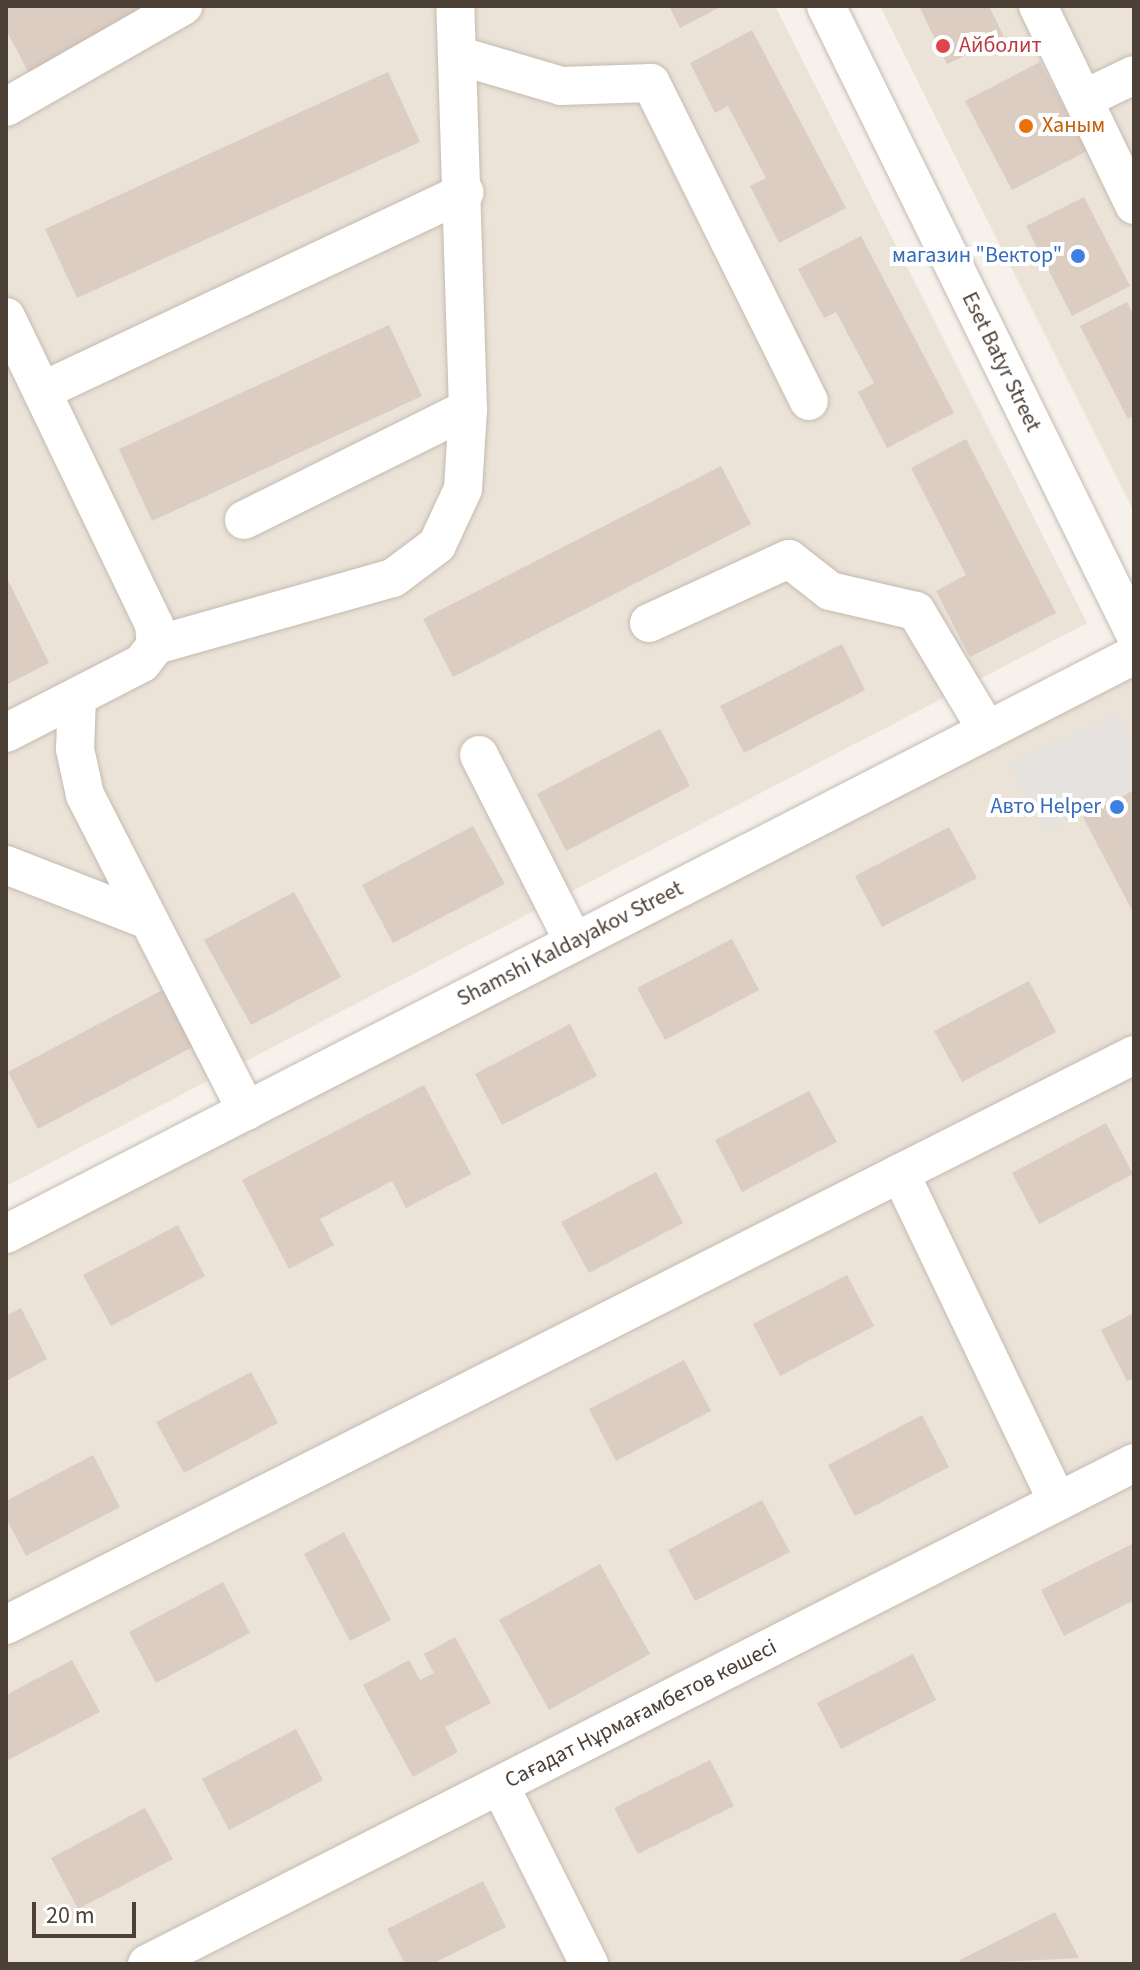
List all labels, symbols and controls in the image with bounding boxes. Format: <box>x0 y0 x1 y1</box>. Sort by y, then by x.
place label: Айболит <box>959 33 1042 59</box>
marker: Айболит <box>934 37 952 55</box>
place label: Ханым <box>1042 113 1105 139</box>
marker: Ханым <box>1017 117 1035 135</box>
place label: магазин "Вектор" <box>892 243 1062 269</box>
marker: магазин "Вектор" <box>1069 247 1087 265</box>
street label: Eset Batyr Street <box>956 288 1046 436</box>
place label: Авто Helper <box>991 794 1101 820</box>
marker: Авто Helper <box>1108 798 1126 816</box>
street label: Shamshi Kaldayakov Street <box>453 876 687 1012</box>
street label: Сағадат Нұрмағамбетов көшесі <box>501 1634 781 1794</box>
scale bar <box>36 1886 140 1936</box>
text: 20 m <box>46 1898 95 1933</box>

